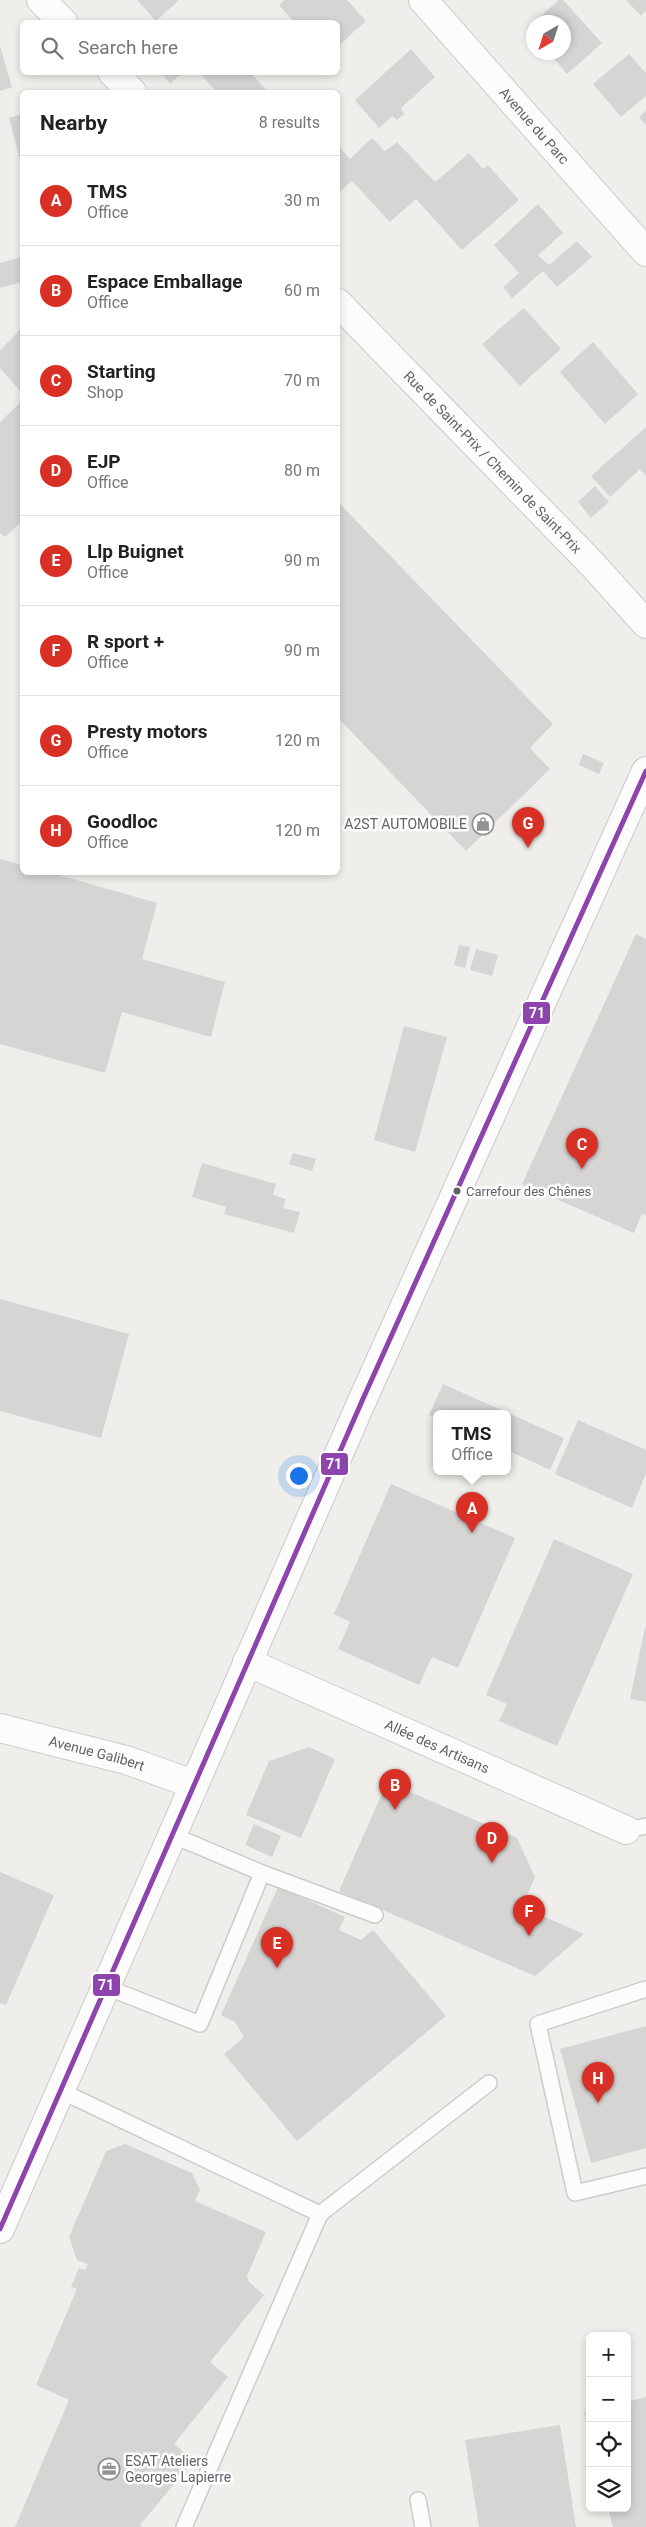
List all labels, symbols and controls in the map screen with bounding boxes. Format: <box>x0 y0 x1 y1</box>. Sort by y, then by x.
north arrow <box>526 15 571 60</box>
search box <box>20 20 340 75</box>
icon: search <box>38 34 66 62</box>
text: Search here <box>78 36 178 59</box>
street label: Avenue du Parc <box>496 84 572 167</box>
text: Nearby <box>40 111 107 135</box>
text: 8 results <box>259 113 320 132</box>
text: TMS <box>87 180 127 203</box>
text: A <box>51 191 61 210</box>
text: 30 m <box>284 191 320 210</box>
text: Office <box>87 203 129 222</box>
text: Espace Emballage <box>87 270 243 293</box>
text: B <box>51 281 61 300</box>
text: 60 m <box>284 281 320 300</box>
text: Office <box>87 293 129 312</box>
text: Starting <box>87 360 156 383</box>
street label: Rue de Saint-Prix / Chemin de Saint-Prix <box>401 368 585 557</box>
text: C <box>51 371 61 390</box>
text: 70 m <box>284 371 320 390</box>
text: Shop <box>87 383 123 402</box>
text: EJP <box>87 450 121 473</box>
text: D <box>51 461 61 480</box>
text: 80 m <box>284 461 320 480</box>
text: Office <box>87 473 129 492</box>
text: Llp Buignet <box>87 540 184 563</box>
text: E <box>52 551 61 570</box>
text: 90 m <box>284 551 320 570</box>
text: Office <box>87 563 129 582</box>
text: R sport + <box>87 630 164 653</box>
text: F <box>52 641 60 660</box>
text: 90 m <box>284 641 320 660</box>
text: Office <box>87 653 129 672</box>
text: Presty motors <box>87 720 208 743</box>
text: G <box>51 731 61 750</box>
text: 120 m <box>275 731 320 750</box>
text: Office <box>87 743 129 762</box>
pin: G <box>512 807 544 848</box>
text: Goodloc <box>87 810 158 833</box>
shop icon: A2ST AUTOMOBILE <box>471 812 495 836</box>
place label: A2ST AUTOMOBILE <box>344 816 467 832</box>
text: H <box>50 821 62 840</box>
text: 120 m <box>275 821 320 840</box>
text: Office <box>87 833 129 852</box>
line badge: 71 <box>522 1001 551 1025</box>
text: 71 <box>529 1005 545 1021</box>
pin: C <box>566 1128 598 1169</box>
place label: Carrefour des Chênes <box>466 1184 592 1199</box>
marker: Carrefour des Chênes <box>452 1186 462 1196</box>
popup <box>433 1410 511 1475</box>
text: TMS <box>451 1422 491 1445</box>
text: Office <box>451 1445 493 1464</box>
line badge: 71 <box>320 1452 349 1476</box>
text: 71 <box>326 1456 342 1472</box>
your location <box>286 1463 312 1489</box>
pin: A <box>456 1492 488 1533</box>
street label: Allée des Artisans <box>383 1716 492 1776</box>
street label: Avenue Galibert <box>47 1733 147 1774</box>
pin: B <box>379 1769 411 1810</box>
pin: D <box>476 1822 508 1863</box>
pin: F <box>513 1895 545 1936</box>
pin: E <box>261 1927 293 1968</box>
line badge: 71 <box>92 1973 121 1997</box>
text: 71 <box>98 1977 114 1993</box>
pin: H <box>582 2062 614 2103</box>
map controls <box>586 2332 631 2512</box>
button: + <box>586 2332 631 2377</box>
button: − <box>586 2377 631 2422</box>
button: locate <box>586 2422 631 2467</box>
place label: ESAT Ateliers Georges Lapierre <box>125 2453 231 2485</box>
office icon: ESAT Ateliers Georges Lapierre <box>97 2457 121 2481</box>
button: layers <box>586 2467 631 2512</box>

